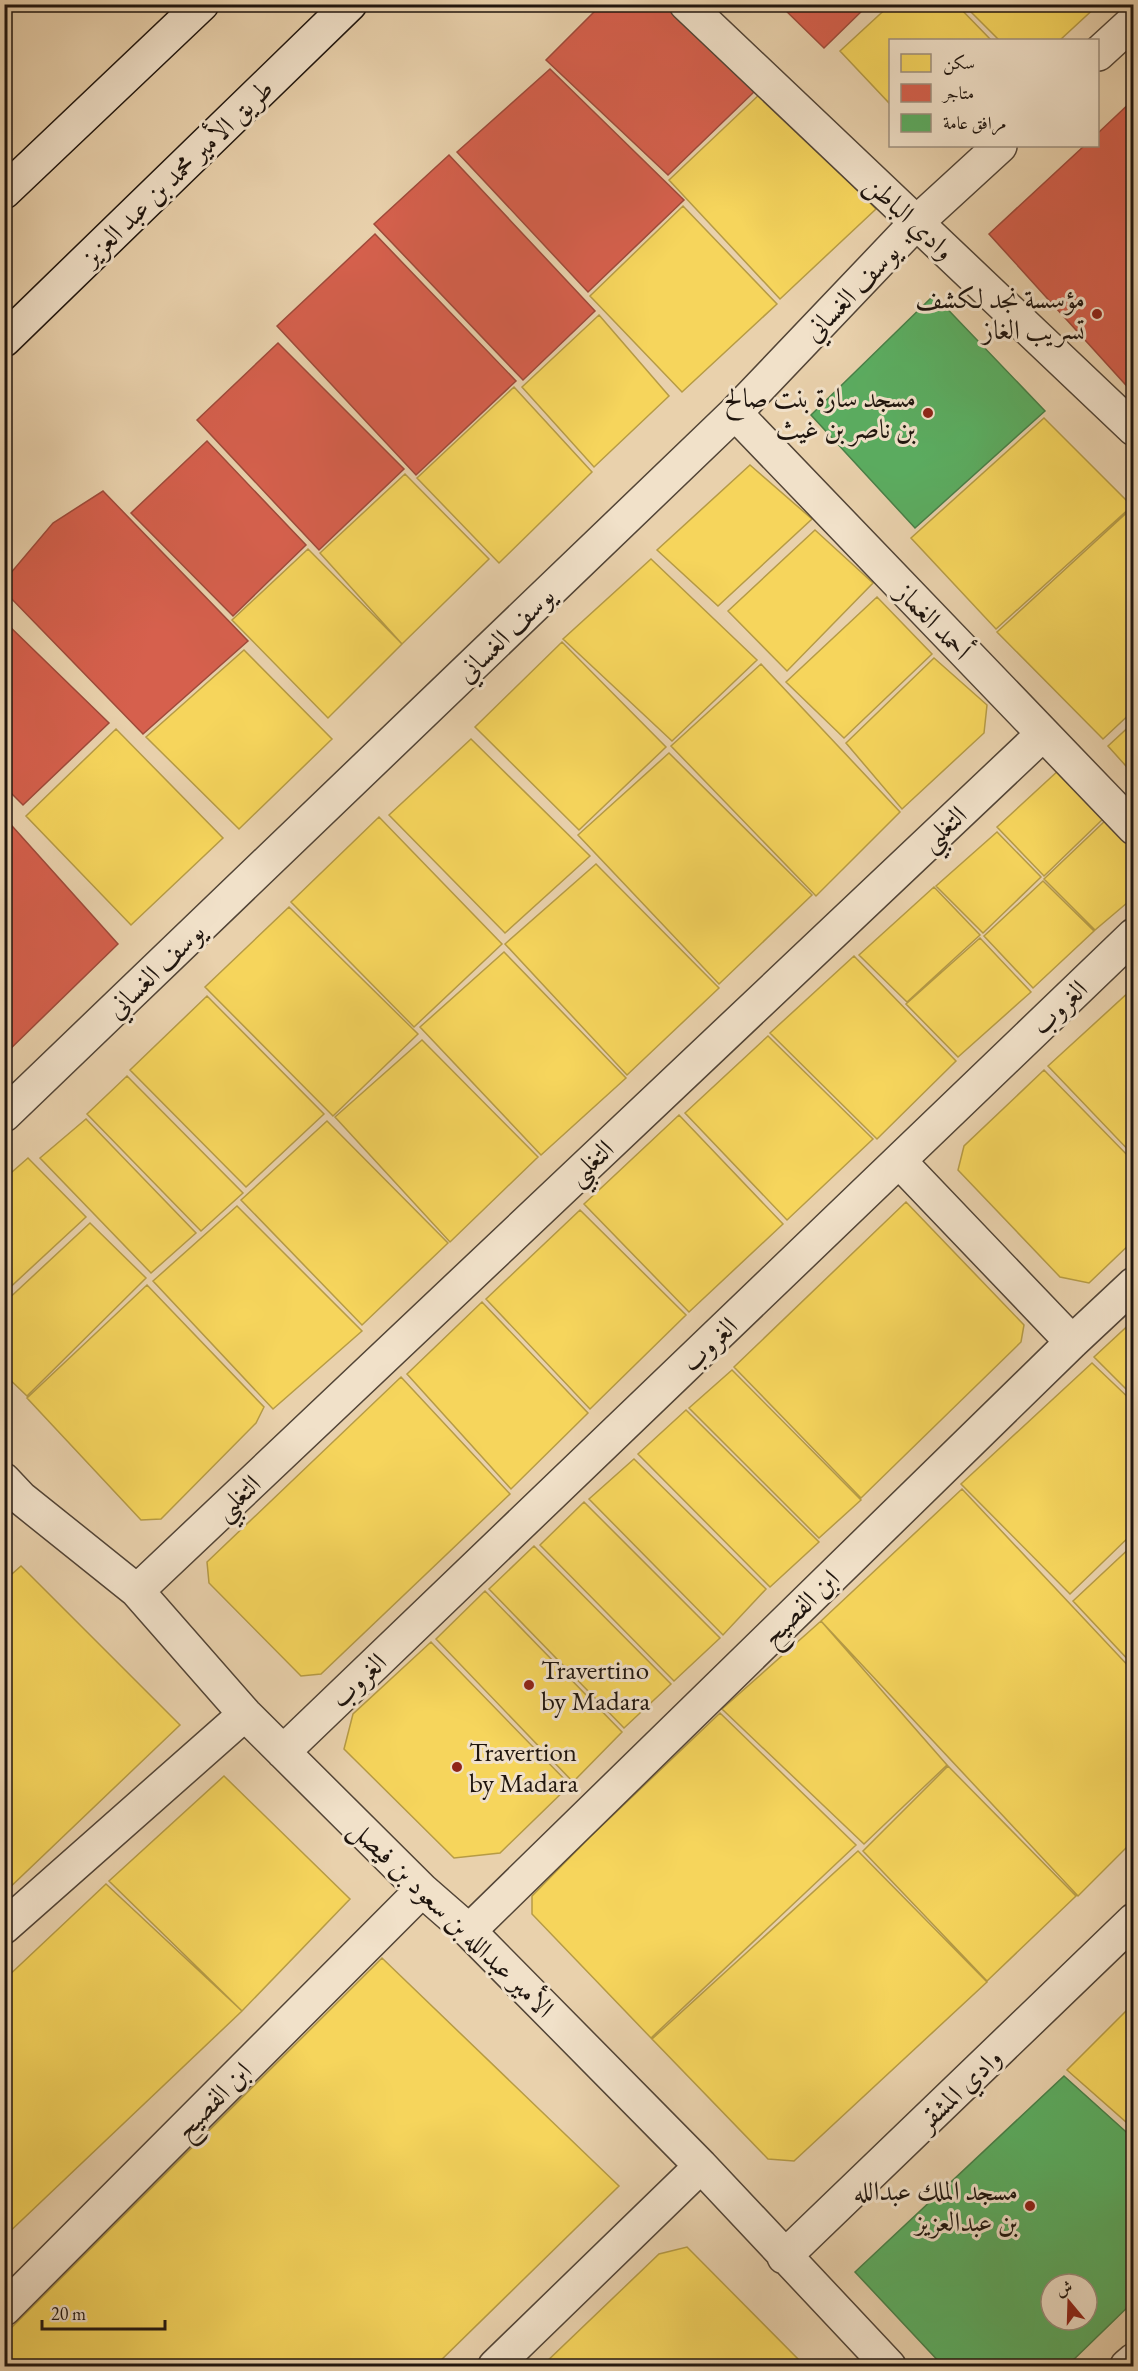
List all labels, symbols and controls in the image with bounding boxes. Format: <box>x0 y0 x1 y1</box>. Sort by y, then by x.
legend <box>889 39 1099 147</box>
text: سكن <box>943 51 975 75</box>
street label: طريق الأمير محمد بن عبد العزيز <box>70 70 281 275</box>
text: متاجر <box>941 81 974 104</box>
text: مرافق عامة <box>943 111 1006 136</box>
street label: وادي الباطن <box>855 167 962 270</box>
street label: يوسف الغساني <box>795 234 912 352</box>
place label: مؤسسة نجد لكشف تسريب الغاز <box>915 281 1085 348</box>
marker: مؤسسة نجد لكشف تسريب الغاز <box>1090 307 1104 321</box>
place label: مسجد سارة بنت صالح بن ناصر بن غيث <box>724 380 916 447</box>
marker: مسجد سارة بنت صالح بن ناصر بن غيث <box>921 406 935 420</box>
street label: أحمد الغماز <box>887 572 980 667</box>
street label: يوسف الغساني <box>448 577 567 693</box>
street label: التغلبي <box>912 797 979 864</box>
street label: يوسف الغساني <box>98 913 217 1029</box>
street label: الغروب <box>1023 972 1095 1042</box>
street label: التغلبي <box>559 1131 626 1198</box>
street label: الغروب <box>673 1309 745 1379</box>
street label: التغلبي <box>206 1466 273 1533</box>
street label: ابن الفصيح <box>753 1561 851 1658</box>
street label: الغروب <box>322 1645 394 1715</box>
place label: Travertino by Madara <box>541 1652 650 1718</box>
marker: Travertino by Madara <box>522 1678 536 1692</box>
place label: Travertion by Madara <box>469 1734 578 1800</box>
marker: Travertion by Madara <box>450 1760 464 1774</box>
street label: الأمير عبدالله بن سعود بن فيصل <box>341 1810 563 2026</box>
street label: وادي المشقر <box>907 2040 1012 2143</box>
street label: ابن الفصيح <box>167 2054 264 2151</box>
place label: مسجد الملك عبدالله بن عبدالعزيز <box>854 2173 1018 2239</box>
marker: مسجد الملك عبدالله بن عبدالعزيز <box>1023 2199 1037 2213</box>
north arrow <box>1039 2272 1099 2332</box>
text: ش <box>1053 2276 1075 2301</box>
scale bar <box>42 2293 165 2331</box>
text: 20 m <box>51 2302 86 2325</box>

